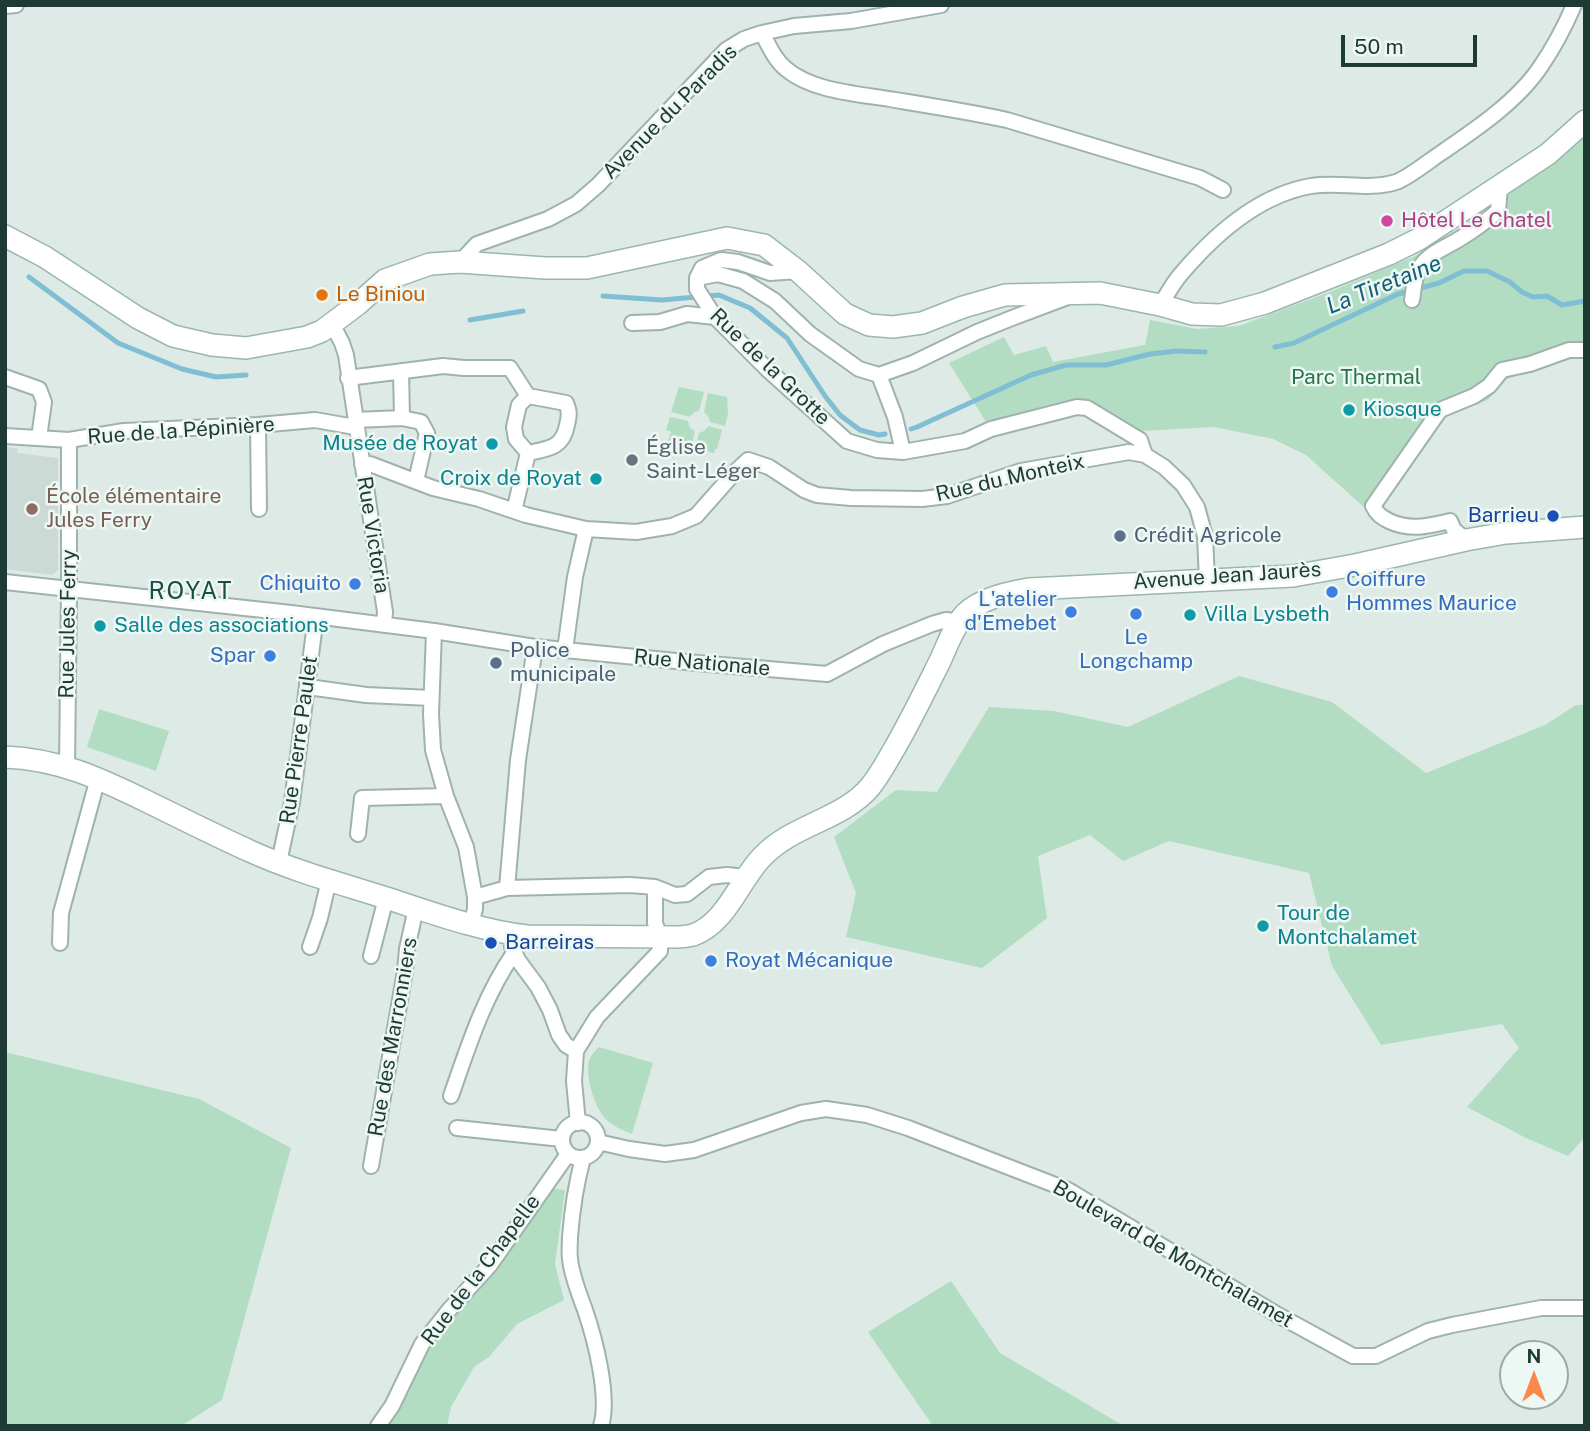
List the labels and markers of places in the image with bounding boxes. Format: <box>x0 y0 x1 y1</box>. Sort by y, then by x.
place label: Hôtel Le Chatel <box>1401 208 1552 234</box>
marker: Hôtel Le Chatel <box>1379 213 1395 229</box>
place label: Le Biniou <box>336 282 425 308</box>
marker: Le Biniou <box>314 287 330 303</box>
place label: Kiosque <box>1363 397 1442 423</box>
marker: Kiosque <box>1341 402 1357 418</box>
place label: Musée de Royat <box>322 431 478 457</box>
place label: Église Saint-Léger <box>646 435 761 485</box>
marker: Musée de Royat <box>484 436 500 452</box>
marker: Église Saint-Léger <box>624 452 640 468</box>
place label: Croix de Royat <box>440 466 582 492</box>
marker: Croix de Royat <box>588 471 604 487</box>
place label: École élémentaire Jules Ferry <box>46 484 221 534</box>
marker: École élémentaire Jules Ferry <box>24 501 40 517</box>
place label: Barrieu <box>1468 503 1539 529</box>
marker: Barrieu <box>1545 508 1561 524</box>
place label: Crédit Agricole <box>1134 523 1282 549</box>
marker: Crédit Agricole <box>1112 528 1128 544</box>
place label: Coiffure Hommes Maurice <box>1346 567 1517 617</box>
place label: Chiquito <box>259 571 341 597</box>
marker: Chiquito <box>347 576 363 592</box>
marker: Coiffure Hommes Maurice <box>1324 584 1340 600</box>
place label: L'atelier d'Emebet <box>965 587 1057 637</box>
place label: Villa Lysbeth <box>1204 602 1330 628</box>
marker: L'atelier d'Emebet <box>1063 604 1079 620</box>
marker: Le Longchamp <box>1128 606 1144 622</box>
marker: Villa Lysbeth <box>1182 607 1198 623</box>
place label: Salle des associations <box>114 613 329 639</box>
marker: Salle des associations <box>92 618 108 634</box>
place label: Le Longchamp <box>1079 625 1193 675</box>
place label: Police municipale <box>510 638 616 688</box>
place label: Spar <box>210 643 256 669</box>
marker: Spar <box>262 648 278 664</box>
marker: Police municipale <box>488 655 504 671</box>
place label: Tour de Montchalamet <box>1277 901 1417 951</box>
marker: Tour de Montchalamet <box>1255 918 1271 934</box>
place label: Barreiras <box>505 930 594 956</box>
marker: Barreiras <box>483 935 499 951</box>
place label: Royat Mécanique <box>725 948 893 974</box>
marker: Royat Mécanique <box>703 953 719 969</box>

